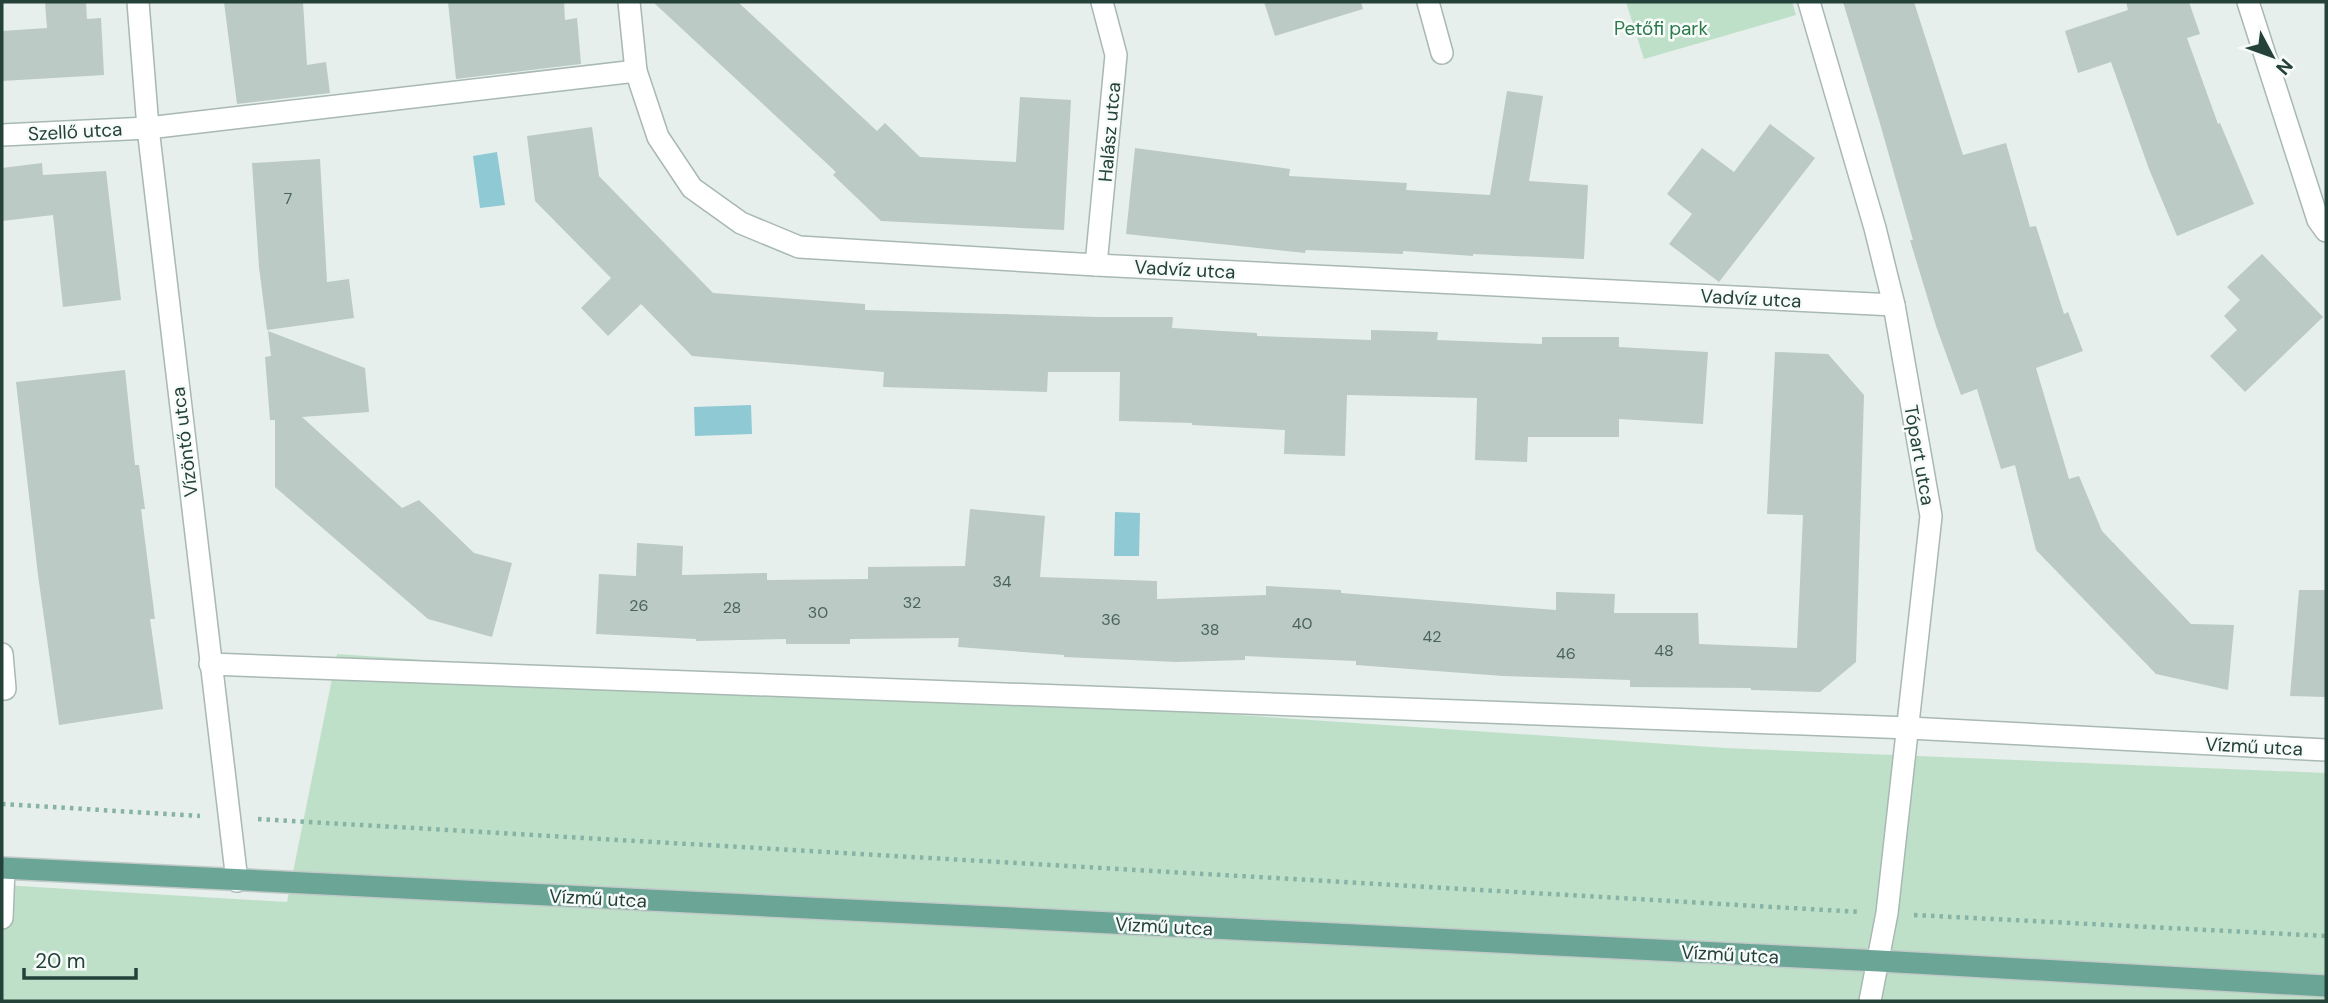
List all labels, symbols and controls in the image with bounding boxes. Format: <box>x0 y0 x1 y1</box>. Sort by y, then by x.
park label: Petőfi park <box>1614 16 1708 41</box>
north arrow <box>2237 21 2307 91</box>
text: N <box>2270 53 2298 80</box>
street label: Halász utca <box>1093 81 1126 183</box>
street label: Szellő utca <box>27 117 123 146</box>
house number: 7 <box>284 188 292 209</box>
street label: Vadvíz utca <box>1134 254 1236 285</box>
street label: Vadvíz utca <box>1700 283 1802 314</box>
street label: Vízöntő utca <box>165 386 204 498</box>
street label: Tópart utca <box>1898 403 1941 507</box>
house number: 34 <box>992 571 1012 592</box>
house number: 32 <box>903 592 921 613</box>
house number: 26 <box>629 595 649 616</box>
house number: 28 <box>723 597 741 618</box>
house number: 30 <box>808 602 828 623</box>
house number: 36 <box>1101 609 1121 630</box>
house number: 40 <box>1292 613 1312 634</box>
house number: 38 <box>1200 619 1220 640</box>
house number: 42 <box>1423 626 1441 647</box>
house number: 48 <box>1654 640 1674 661</box>
house number: 46 <box>1556 643 1576 664</box>
street label: Vízmű utca <box>2204 731 2303 762</box>
street label: Vízmű utca <box>548 883 647 914</box>
street label: Vízmű utca <box>1114 911 1213 942</box>
scale bar <box>24 936 136 980</box>
street label: Vízmű utca <box>1680 939 1779 970</box>
text: 20 m <box>35 947 86 975</box>

